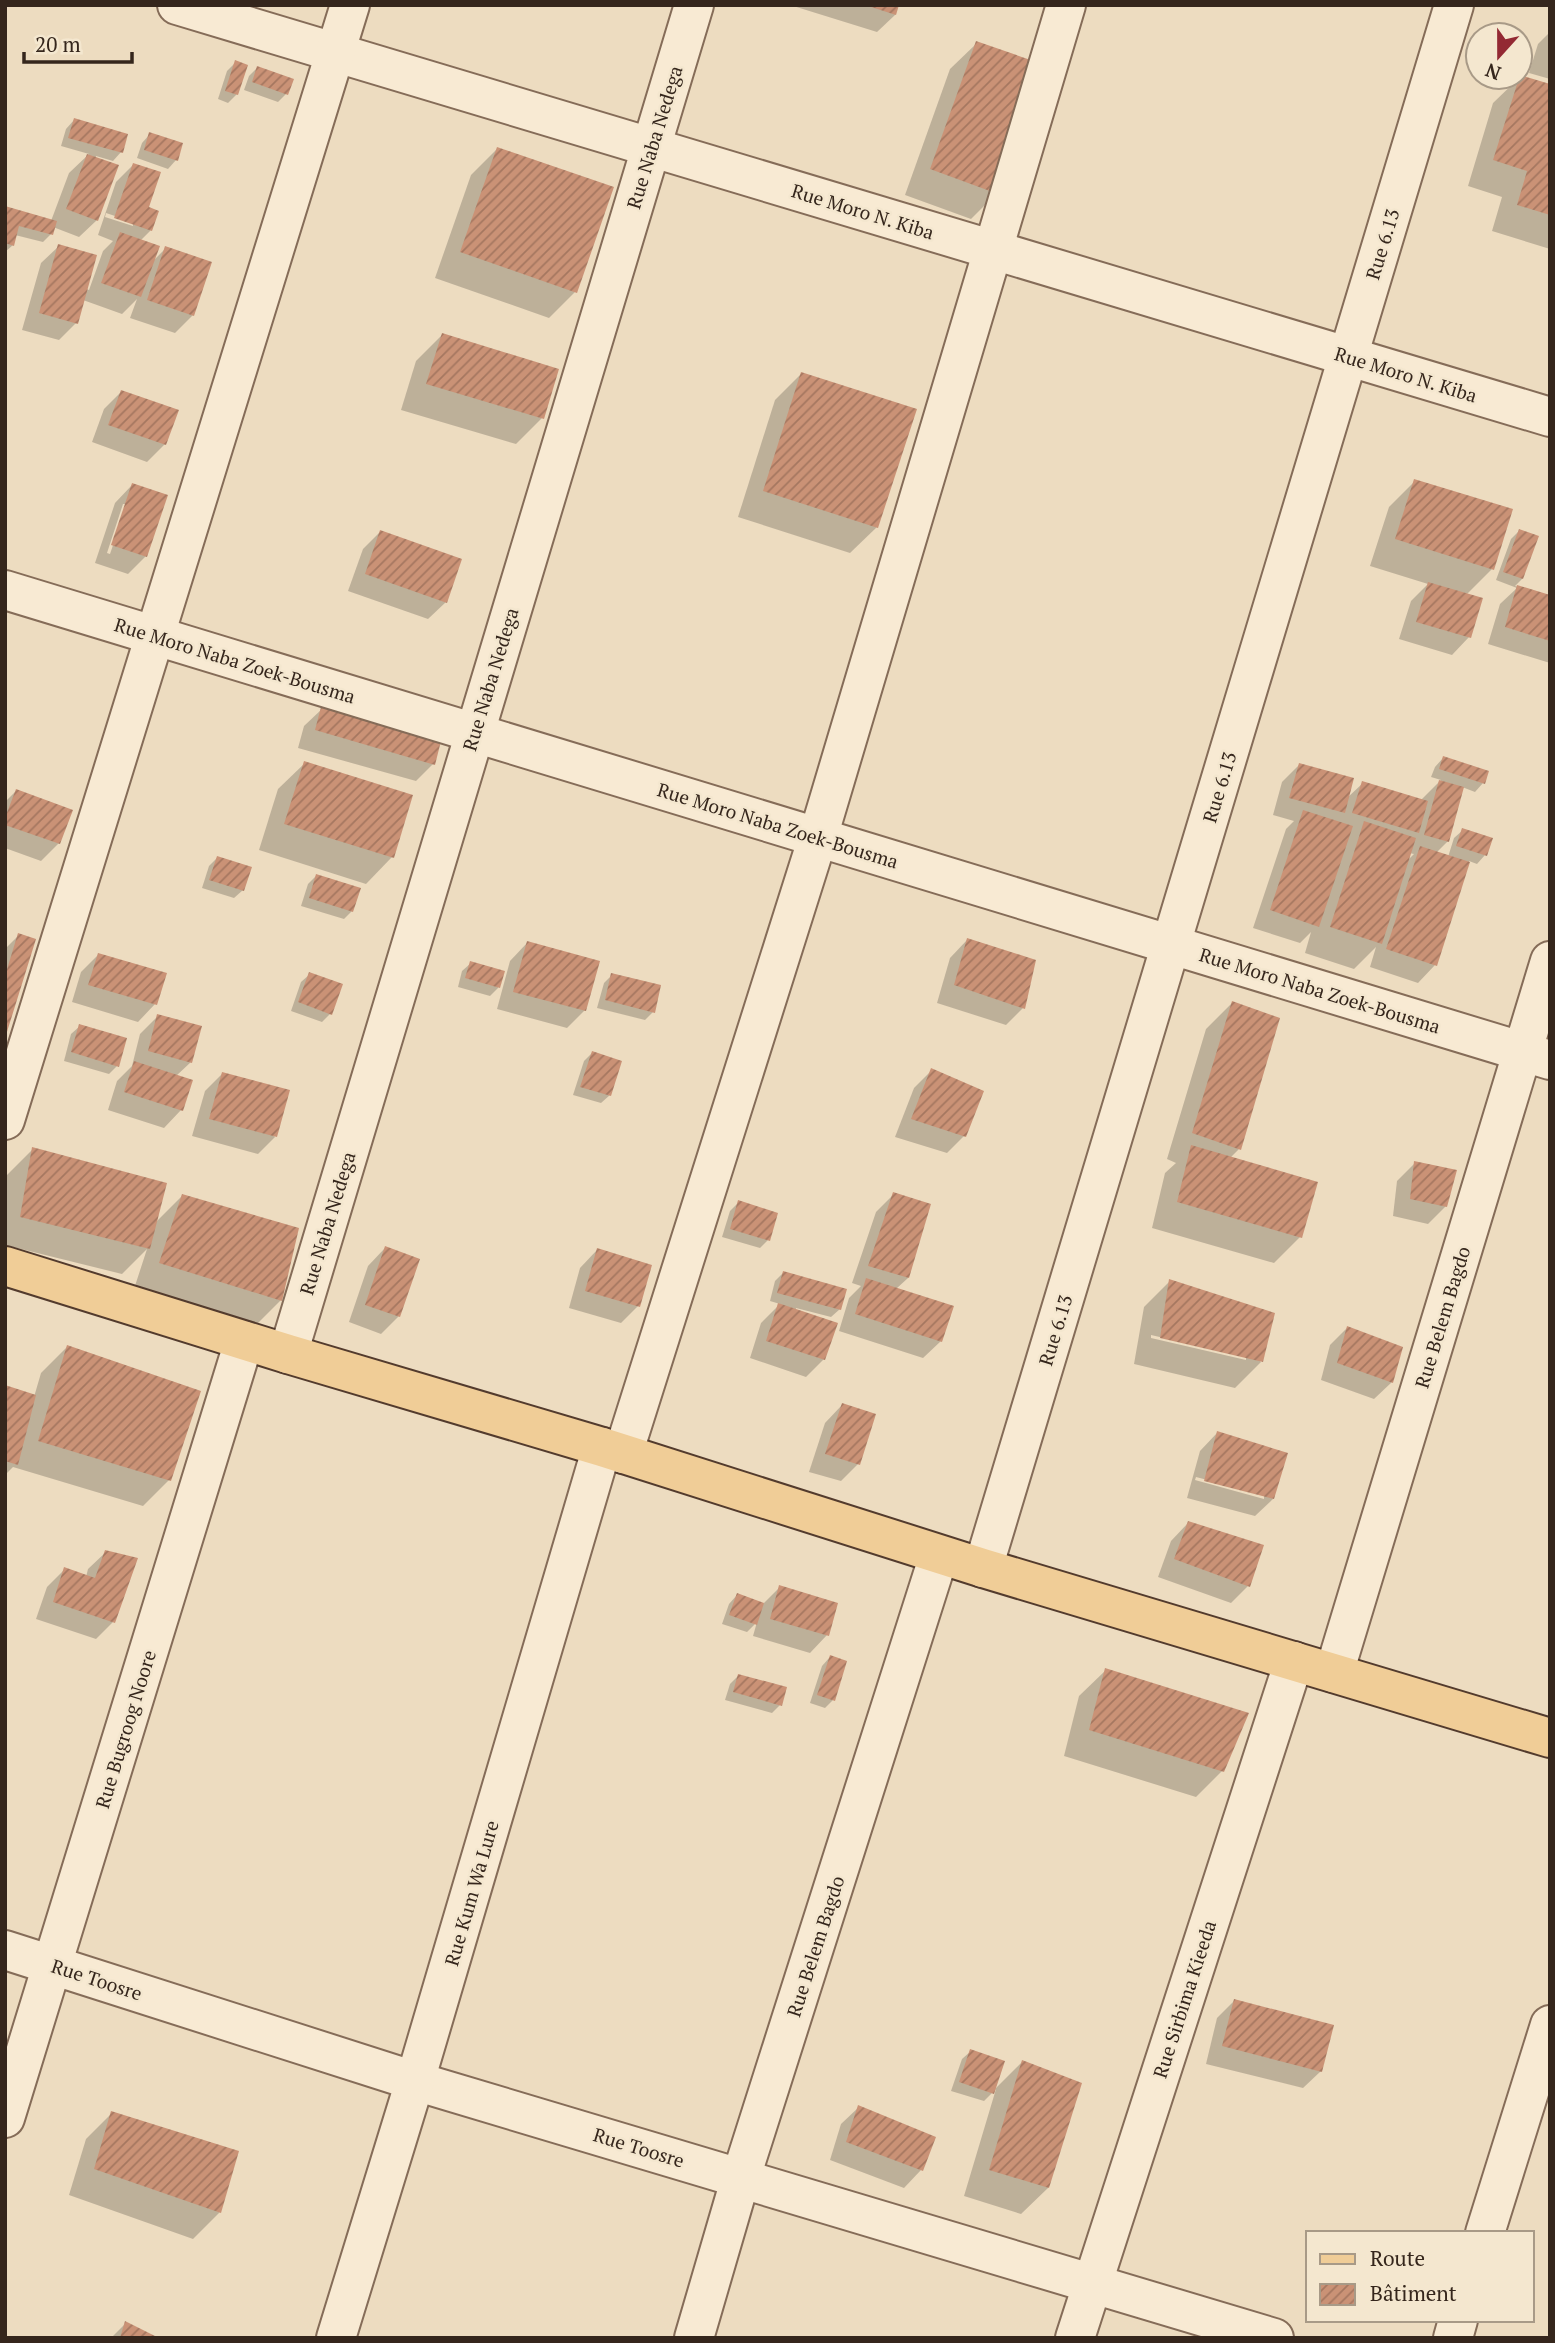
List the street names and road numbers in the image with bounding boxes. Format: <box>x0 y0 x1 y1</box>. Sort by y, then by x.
street label: Rue Naba Nedega <box>620 62 688 212</box>
street label: Rue Moro N. Kiba <box>789 177 938 245</box>
street label: Rue 6.13 <box>1359 205 1405 283</box>
street label: Rue Moro N. Kiba <box>1332 340 1481 408</box>
street label: Rue Naba Nedega <box>456 604 524 754</box>
street label: Rue Moro Naba Zoek-Bousma <box>112 611 359 709</box>
street label: Rue 6.13 <box>1196 748 1242 826</box>
street label: Rue Moro Naba Zoek-Bousma <box>655 776 902 874</box>
street label: Rue Moro Naba Zoek-Bousma <box>1197 941 1444 1039</box>
street label: Rue Naba Nedega <box>293 1148 361 1298</box>
street label: Rue Belem Bagdo <box>1409 1243 1475 1391</box>
street label: Rue 6.13 <box>1032 1291 1078 1369</box>
street label: Rue Bugroog Noore <box>89 1647 161 1811</box>
street label: Rue Kum Wa Lure <box>438 1817 504 1969</box>
street label: Rue Belem Bagdo <box>780 1872 850 2020</box>
street label: Rue Sirbima Kieeda <box>1147 1917 1221 2081</box>
street label: Rue Toosre <box>49 1953 145 2005</box>
street label: Rue Toosre <box>590 2121 688 2173</box>

